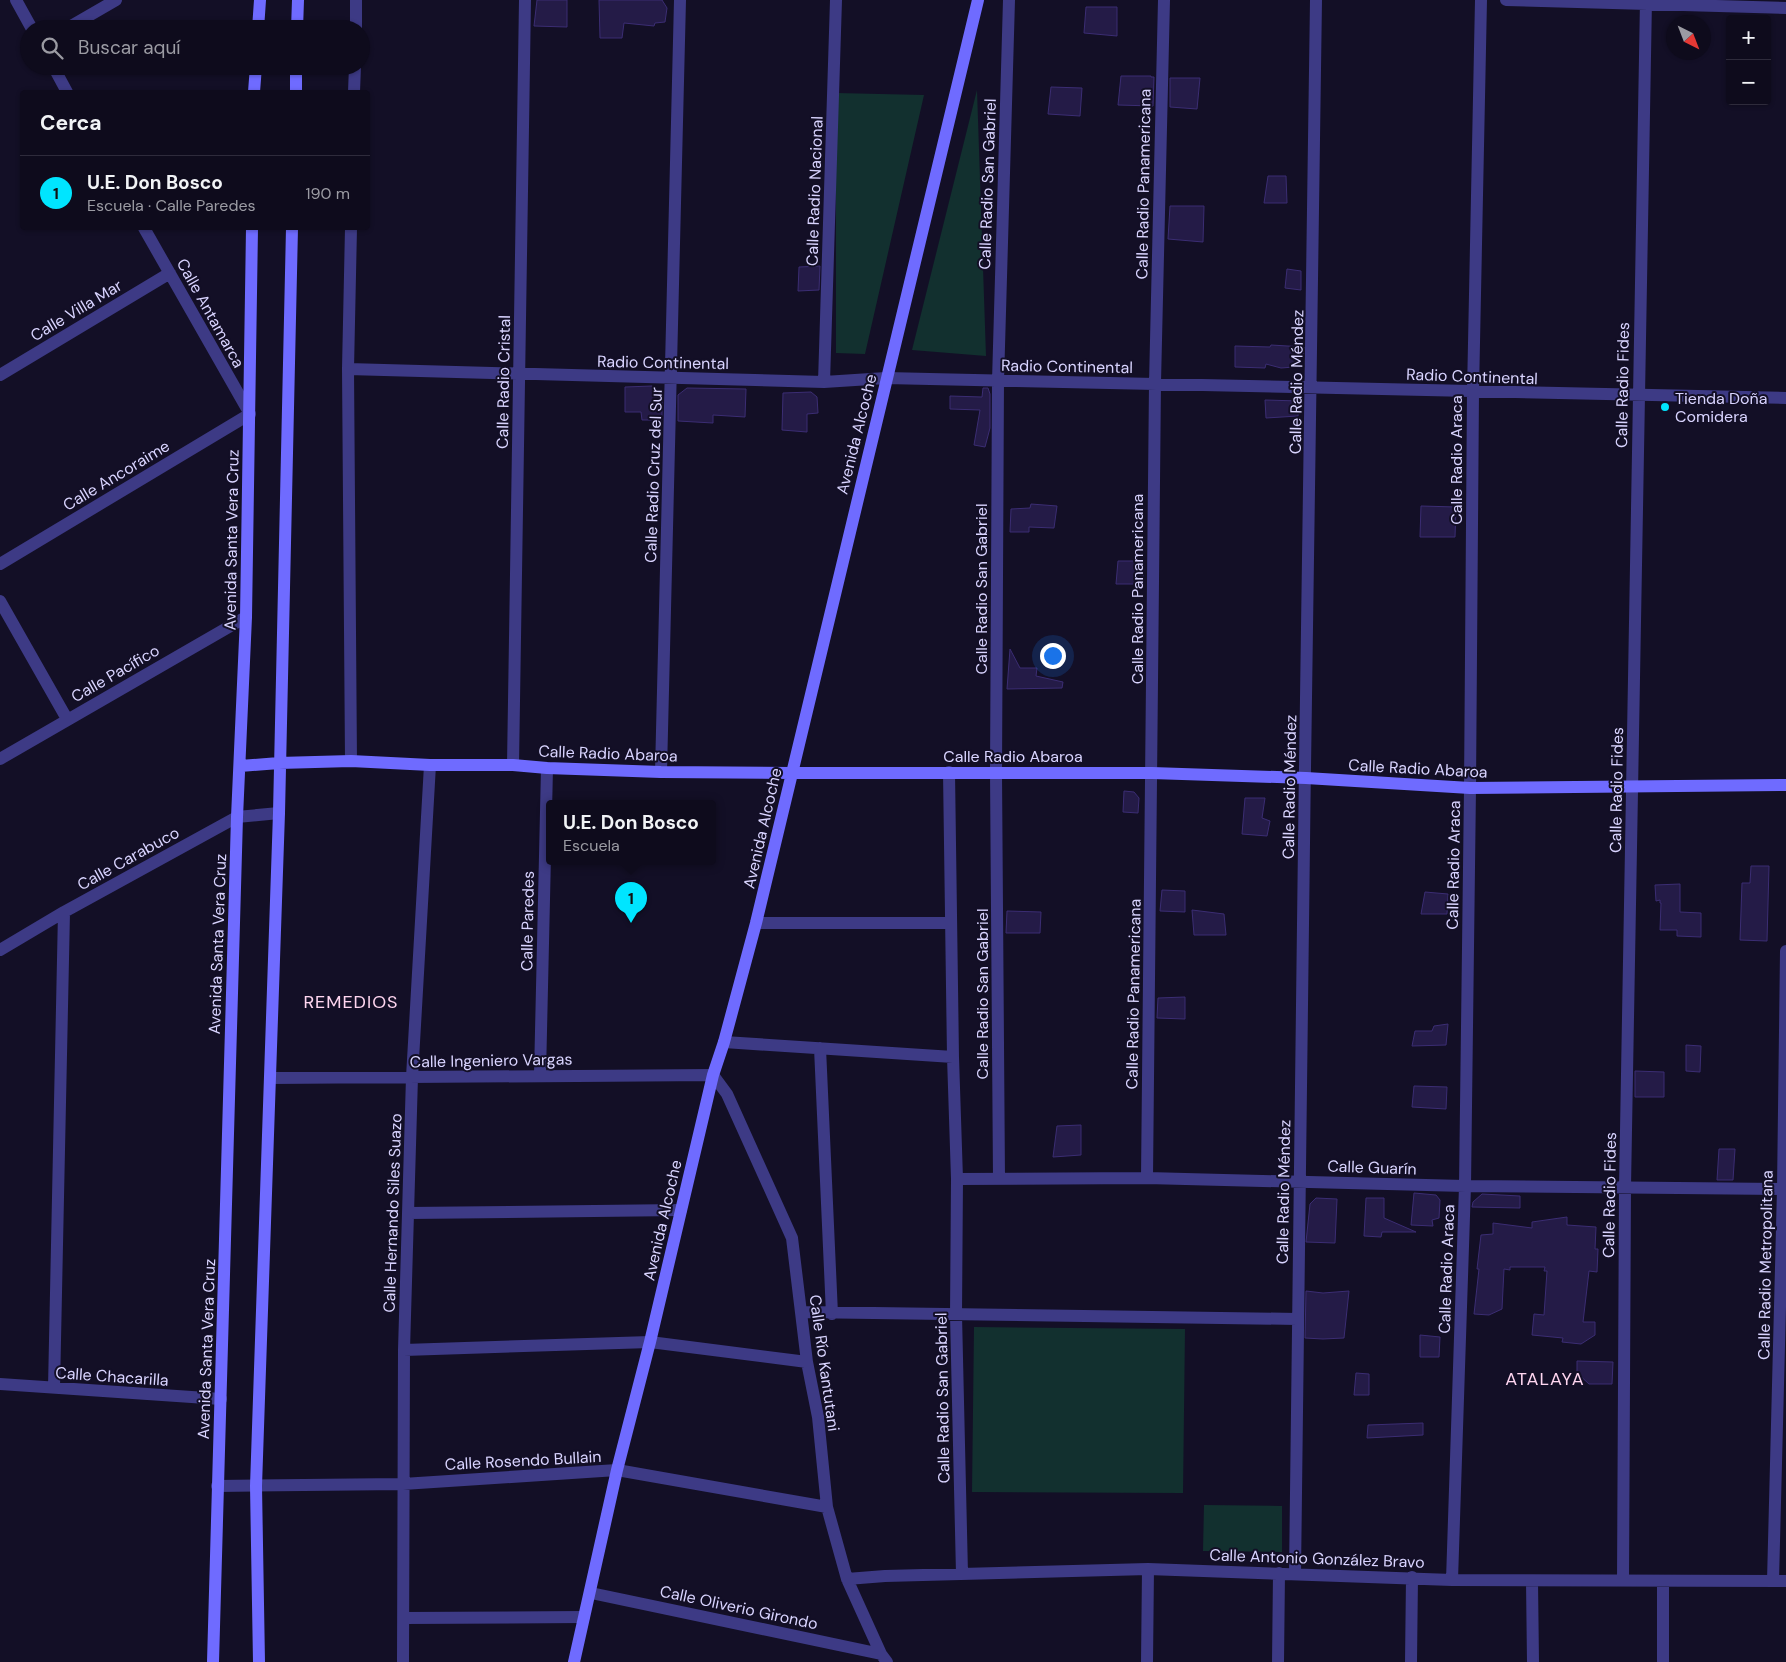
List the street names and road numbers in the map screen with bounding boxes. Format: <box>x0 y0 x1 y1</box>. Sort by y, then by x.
street label: Calle Radio Panamericana <box>1131 89 1156 279</box>
street label: Calle Radio San Gabriel <box>974 98 1001 270</box>
street label: Calle Radio Nacional <box>801 116 828 266</box>
street label: Calle Antamarca <box>172 255 249 372</box>
street label: Calle Villa Mar <box>27 275 126 346</box>
street label: Calle Radio Méndez <box>1285 310 1308 454</box>
street label: Calle Radio Cristal <box>492 315 515 449</box>
street label: Calle Radio Fides <box>1611 322 1634 448</box>
street label: Radio Continental <box>597 351 729 374</box>
street label: Radio Continental <box>1001 355 1133 378</box>
street label: Radio Continental <box>1406 364 1538 389</box>
street label: Avenida Alcoche <box>831 372 882 496</box>
street label: Calle Radio Cruz del Sur <box>640 387 667 563</box>
street label: Calle Radio Araca <box>1446 395 1467 525</box>
street label: Calle Ancoraime <box>59 435 173 516</box>
street label: Avenida Santa Vera Cruz <box>219 449 244 631</box>
street label: Calle Radio Panamericana <box>1127 494 1148 684</box>
street label: Calle Radio San Gabriel <box>971 504 992 674</box>
street label: Calle Pacífico <box>67 640 163 707</box>
street label: Calle Radio Méndez <box>1278 715 1301 859</box>
street label: Calle Radio Fides <box>1605 727 1628 853</box>
street label: Calle Radio Abaroa <box>538 741 678 766</box>
street label: Calle Radio Abaroa <box>943 746 1083 767</box>
street label: Calle Radio Abaroa <box>1348 754 1488 783</box>
street label: Avenida Alcoche <box>738 766 787 891</box>
street label: Calle Radio Araca <box>1442 800 1465 930</box>
street label: Calle Carabuco <box>74 822 183 895</box>
street label: Avenida Santa Vera Cruz <box>204 853 231 1035</box>
street label: Calle Paredes <box>516 871 539 971</box>
street label: Calle Radio Panamericana <box>1121 899 1146 1089</box>
street label: Calle Radio San Gabriel <box>972 909 993 1079</box>
street label: Calle Ingeniero Vargas <box>410 1049 573 1072</box>
street label: Calle Hernando Siles Suazo <box>379 1113 406 1313</box>
street label: Calle Radio Méndez <box>1272 1120 1295 1264</box>
street label: Calle Radio Fides <box>1598 1132 1621 1258</box>
street label: Calle Guarín <box>1327 1155 1417 1180</box>
street label: Avenida Alcoche <box>638 1158 687 1283</box>
street label: Calle Radio Metropolitana <box>1753 1170 1778 1360</box>
street label: Calle Radio Araca <box>1434 1204 1459 1334</box>
street label: Avenida Santa Vera Cruz <box>193 1258 220 1440</box>
street label: Calle Río Kantutani <box>805 1293 844 1433</box>
street label: Calle Radio San Gabriel <box>931 1312 954 1484</box>
street label: Calle Chacarilla <box>55 1362 169 1391</box>
street label: Calle Rosendo Bullain <box>444 1446 602 1475</box>
street label: Calle Antonio González Bravo <box>1209 1544 1425 1573</box>
street label: Calle Oliverio Girondo <box>658 1580 820 1634</box>

